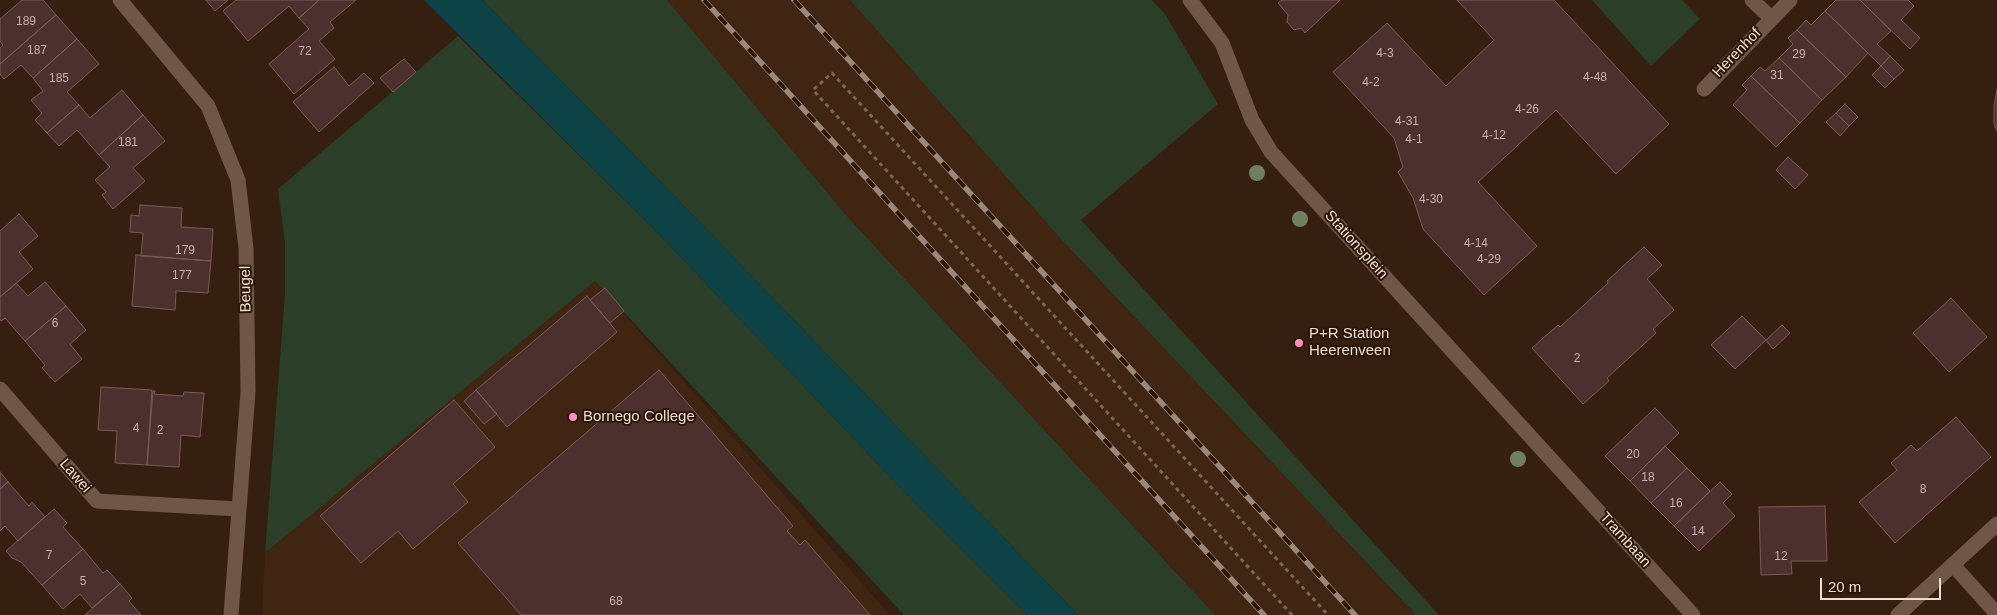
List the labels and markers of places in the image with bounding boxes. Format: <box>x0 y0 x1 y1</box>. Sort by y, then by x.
place label: P+R Station Heerenveen <box>1309 325 1391 360</box>
marker: P+R Station Heerenveen <box>1293 337 1305 349</box>
place label: Bornego College <box>583 408 695 426</box>
marker: Bornego College <box>567 411 579 423</box>

